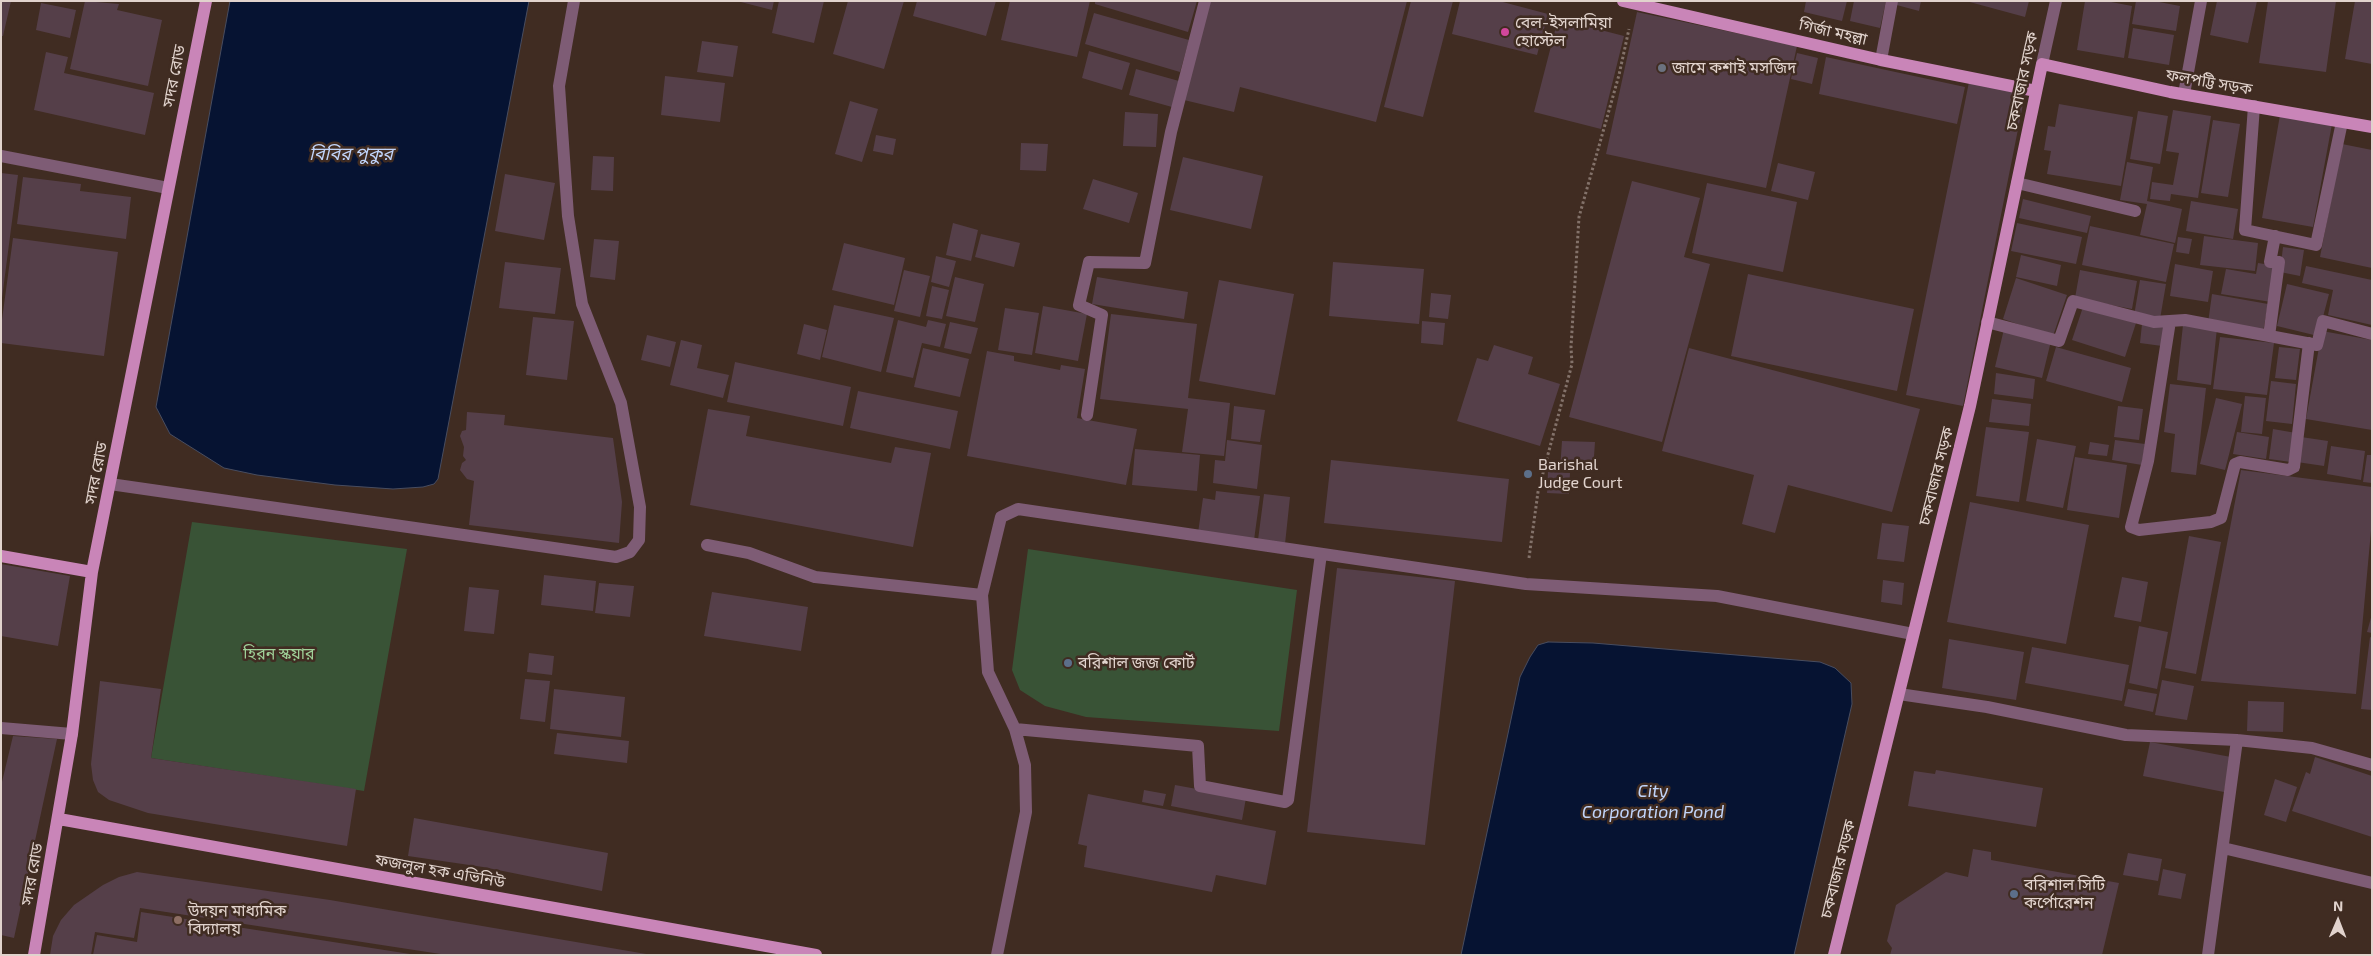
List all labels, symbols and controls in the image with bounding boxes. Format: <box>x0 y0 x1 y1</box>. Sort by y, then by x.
place label: বেল-ইসলামিয়া হোস্টেল <box>1515 13 1612 51</box>
street label: গির্জা মহল্লা <box>1797 15 1869 49</box>
marker: বেল-ইসলামিয়া হোস্টেল <box>1499 26 1511 38</box>
street label: চকবাজার সড়ক <box>2002 30 2042 132</box>
street label: সদর রোড <box>159 43 189 109</box>
place label: জামে কশাই মসজিদ <box>1672 58 1796 78</box>
marker: জামে কশাই মসজিদ <box>1656 62 1668 74</box>
street label: ফলপট্টি সড়ক <box>2164 65 2254 99</box>
water label: বিবির পুকুর <box>309 143 393 165</box>
street label: চকবাজার সড়ক <box>1915 425 1957 527</box>
street label: সদর রোড <box>81 440 111 506</box>
place label: Barishal Judge Court <box>1538 455 1623 493</box>
marker: Barishal Judge Court <box>1522 468 1534 480</box>
park label: হিরন স্কয়ার <box>243 644 315 664</box>
place label: বরিশাল জজ কোর্ট <box>1078 653 1195 673</box>
marker: বরিশাল জজ কোর্ট <box>1062 657 1074 669</box>
water label: City Corporation Pond <box>1582 780 1724 822</box>
street label: চকবাজার সড়ক <box>1817 818 1859 920</box>
street label: সদর রোড <box>17 841 47 907</box>
street label: ফজলুল হক এভিনিউ <box>374 850 506 892</box>
place label: বরিশাল সিটি কর্পোরেশন <box>2024 875 2105 913</box>
marker: বরিশাল সিটি কর্পোরেশন <box>2008 888 2020 900</box>
north arrow <box>2313 896 2363 946</box>
text: N <box>2333 897 2343 914</box>
place label: উদয়ন মাধ্যমিক বিদ্যালয় <box>188 901 286 939</box>
marker: উদয়ন মাধ্যমিক বিদ্যালয় <box>172 914 184 926</box>

